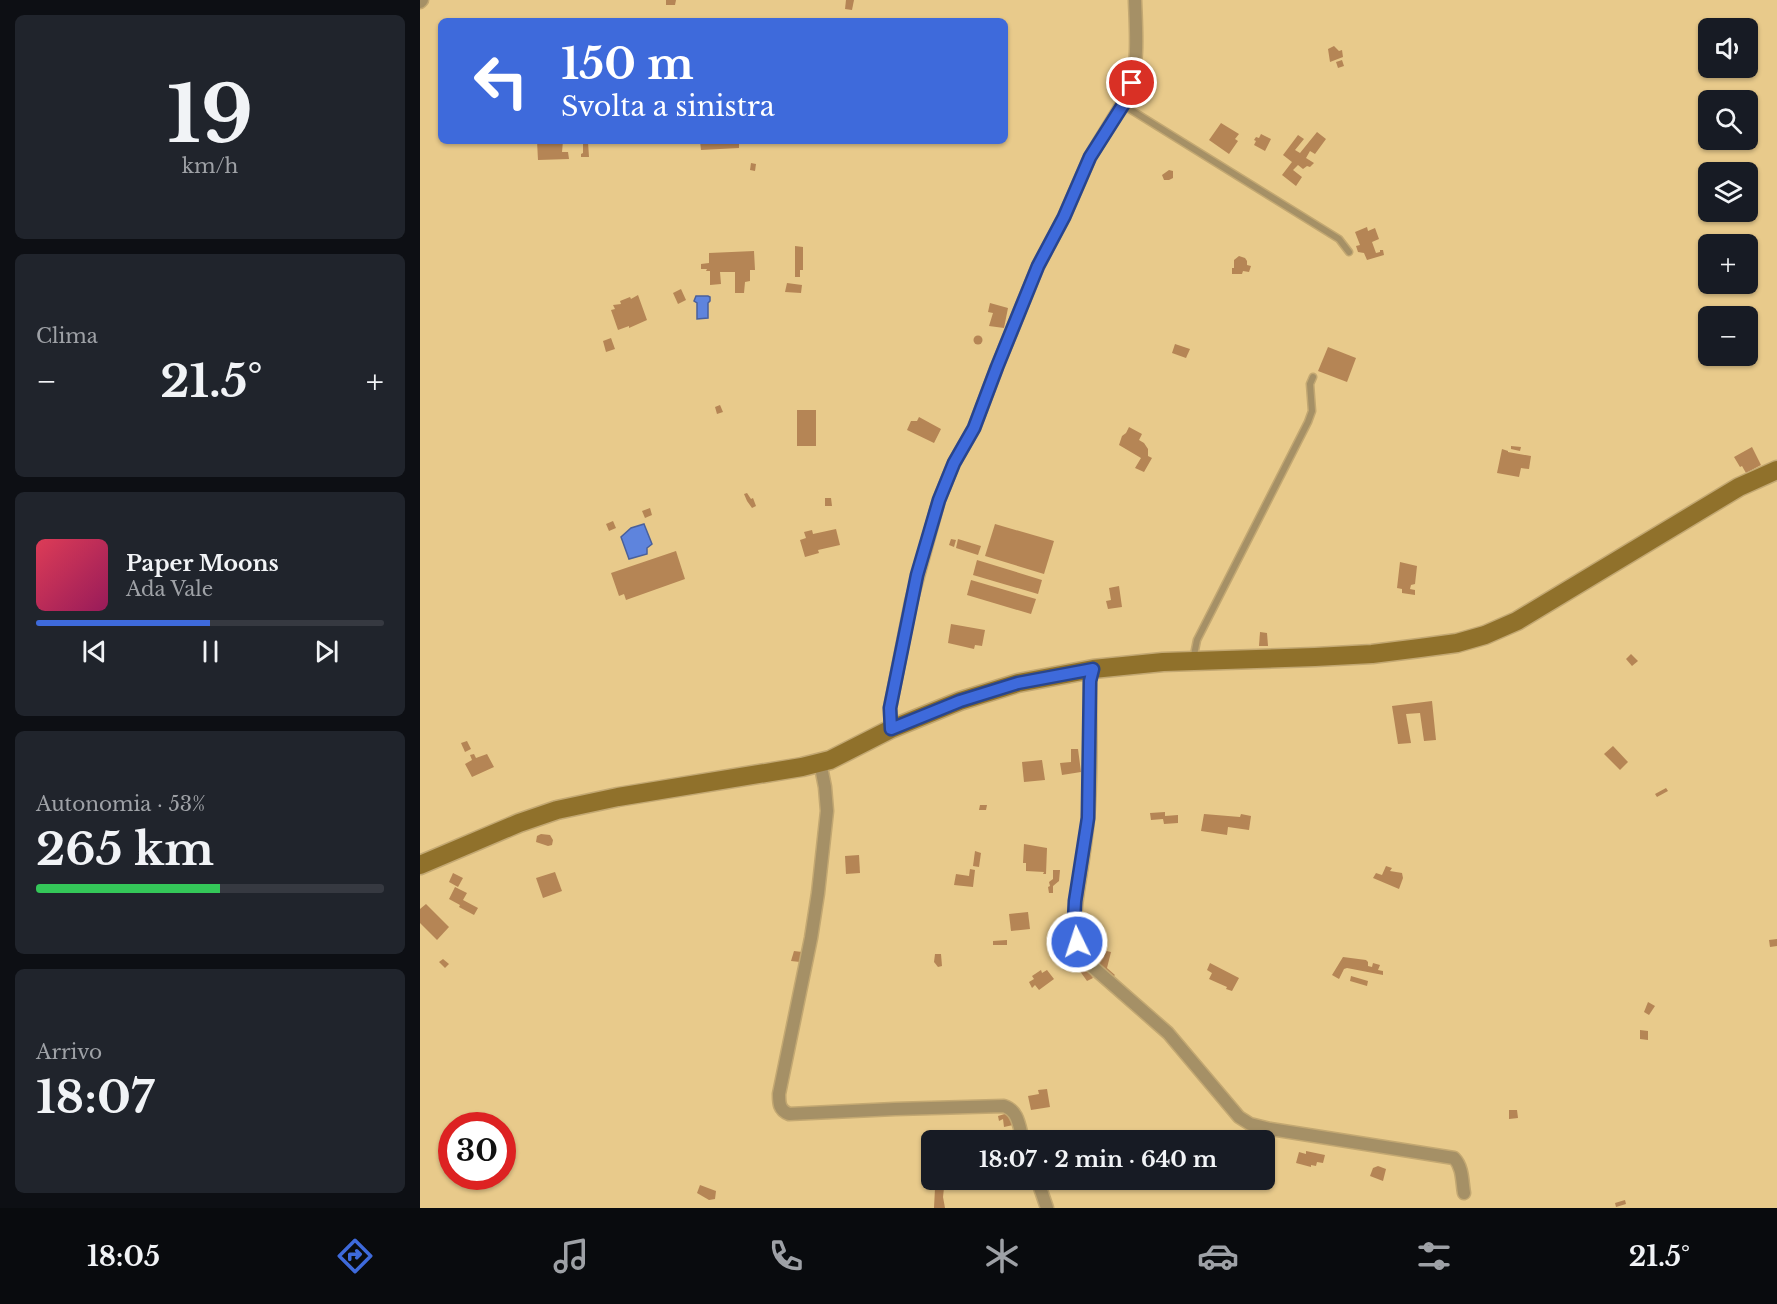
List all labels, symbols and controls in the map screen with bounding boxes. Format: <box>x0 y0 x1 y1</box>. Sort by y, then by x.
map controls <box>1698 18 1758 366</box>
button: sound <box>1698 18 1758 78</box>
text: 150 m <box>561 38 694 90</box>
icon: left <box>462 42 540 120</box>
pin <box>1106 57 1157 108</box>
text: 19 <box>167 66 253 163</box>
icon: arrive <box>1115 66 1148 99</box>
text: Svolta a sinistra <box>561 90 775 123</box>
button: search <box>1698 90 1758 150</box>
text: km/h <box>182 154 238 178</box>
button: layers <box>1698 162 1758 222</box>
button: + <box>1698 234 1758 294</box>
button: − <box>1698 306 1758 366</box>
text: Clima <box>36 324 98 348</box>
text: 21.5° <box>160 353 263 409</box>
text: − <box>36 361 57 402</box>
text: + <box>366 361 384 402</box>
text: Paper Moons <box>126 550 279 577</box>
text: Ada Vale <box>126 577 213 601</box>
icon: previous <box>78 635 111 668</box>
icon: pause <box>194 635 227 668</box>
icon: next <box>310 635 343 668</box>
text: Autonomia · 53% <box>36 792 206 816</box>
text: 265 km <box>36 821 214 877</box>
position arrow <box>1045 910 1109 974</box>
text: Arrivo <box>36 1040 102 1064</box>
text: 18:07 <box>36 1069 154 1125</box>
speed limit sign: 30 <box>438 1112 516 1190</box>
text: 18:07 · 2 min · 640 m <box>979 1146 1217 1173</box>
icon: directions <box>334 1235 376 1277</box>
icon: music <box>550 1235 592 1277</box>
icon: phone <box>765 1235 807 1277</box>
icon: climate <box>981 1235 1023 1277</box>
icon: car <box>1197 1235 1239 1277</box>
icon: filters <box>1413 1235 1455 1277</box>
text: 18:05 <box>87 1240 160 1273</box>
text: 21.5° <box>1629 1240 1690 1273</box>

